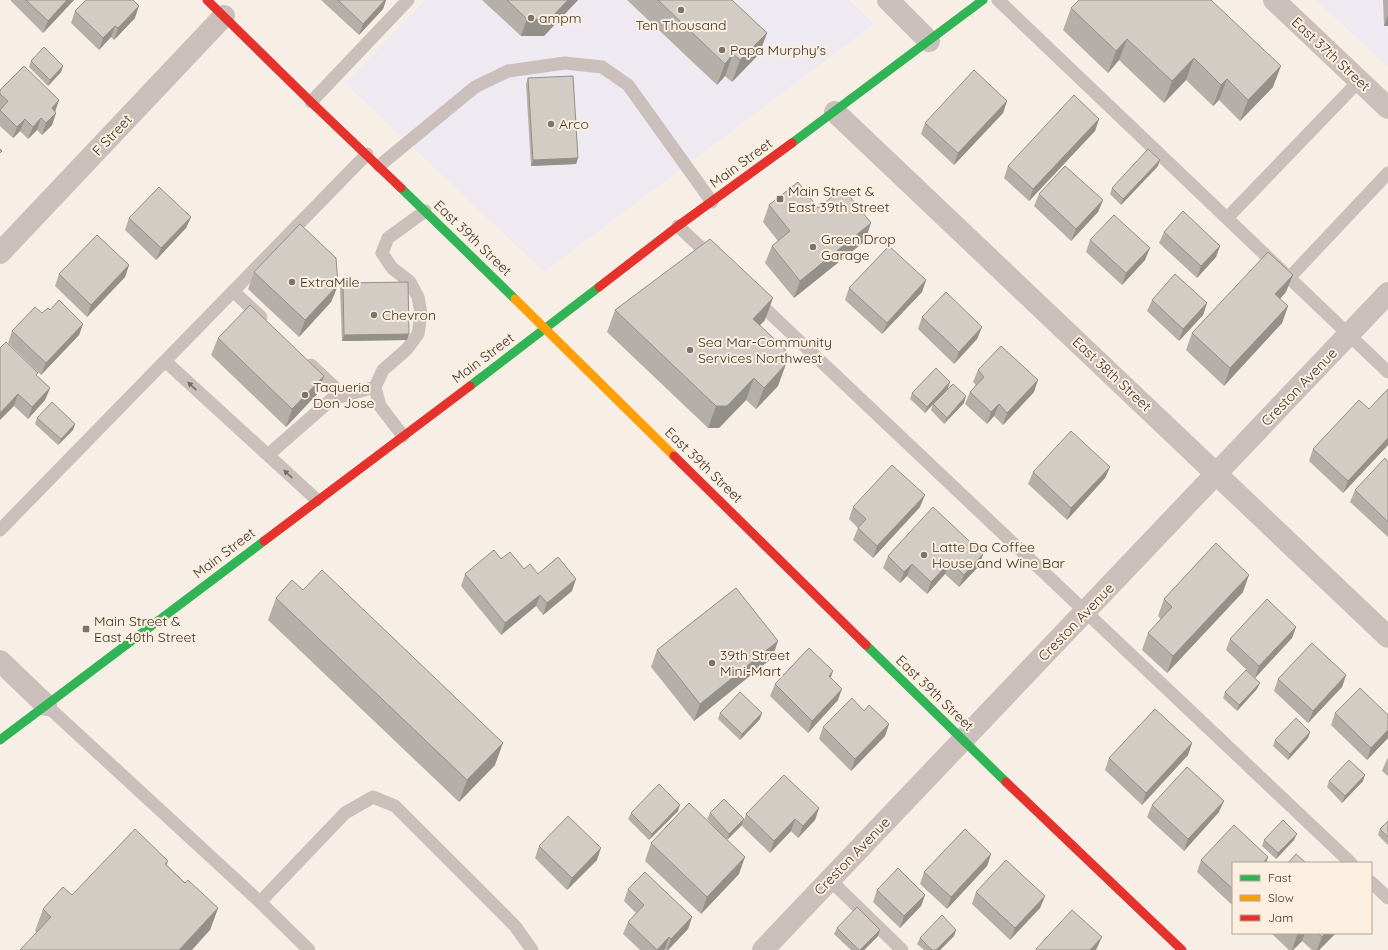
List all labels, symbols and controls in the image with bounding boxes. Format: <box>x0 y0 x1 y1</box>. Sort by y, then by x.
marker: Ten Thousand <box>676 5 686 15</box>
place label: ampm <box>539 9 582 27</box>
marker: ampm <box>526 13 536 23</box>
street label: East 37th Street <box>1288 13 1374 95</box>
place label: Ten Thousand <box>635 16 727 34</box>
place label: Papa Murphy's <box>730 41 826 59</box>
marker: Papa Murphy's <box>717 45 727 55</box>
street label: F Street <box>88 110 136 159</box>
place label: Arco <box>559 115 589 133</box>
marker: Arco <box>546 119 556 129</box>
street label: Main Street <box>706 134 776 192</box>
place label: Main Street & East 39th Street <box>788 182 890 216</box>
marker: Main Street & East 39th Street <box>775 194 785 204</box>
street label: East 39th Street <box>430 196 516 280</box>
place label: Green Drop Garage <box>821 230 896 264</box>
marker: Green Drop Garage <box>808 242 818 252</box>
place label: ExtraMile <box>300 273 360 291</box>
marker: ExtraMile <box>287 277 297 287</box>
place label: Chevron <box>382 306 436 324</box>
marker: Chevron <box>369 310 379 320</box>
street label: Main Street <box>448 329 518 387</box>
place label: Sea Mar-Community Services Northwest <box>698 333 832 367</box>
street label: East 38th Street <box>1069 333 1155 415</box>
street label: Creston Avenue <box>1257 344 1341 430</box>
marker: Sea Mar-Community Services Northwest <box>685 345 695 355</box>
place label: Taqueria Don Jose <box>313 378 375 412</box>
one-way arrow <box>188 382 197 391</box>
marker: Taqueria Don Jose <box>300 390 310 400</box>
street label: East 39th Street <box>661 423 747 507</box>
one-way arrow <box>283 469 293 479</box>
street label: Main Street <box>189 524 259 582</box>
place label: Latte Da Coffee House and Wine Bar <box>932 538 1066 572</box>
marker: Latte Da Coffee House and Wine Bar <box>919 550 929 560</box>
street label: Creston Avenue <box>1034 579 1118 665</box>
place label: Main Street & East 40th Street <box>94 612 196 646</box>
marker: Main Street & East 40th Street <box>81 624 91 634</box>
place label: 39th Street Mini-Mart <box>720 646 790 680</box>
street label: East 39th Street <box>892 651 978 735</box>
marker: 39th Street Mini-Mart <box>707 658 717 668</box>
street label: Creston Avenue <box>810 813 894 899</box>
legend <box>1232 862 1372 934</box>
text: Fast <box>1268 870 1292 885</box>
text: Slow <box>1268 890 1294 905</box>
text: Jam <box>1268 910 1293 925</box>

